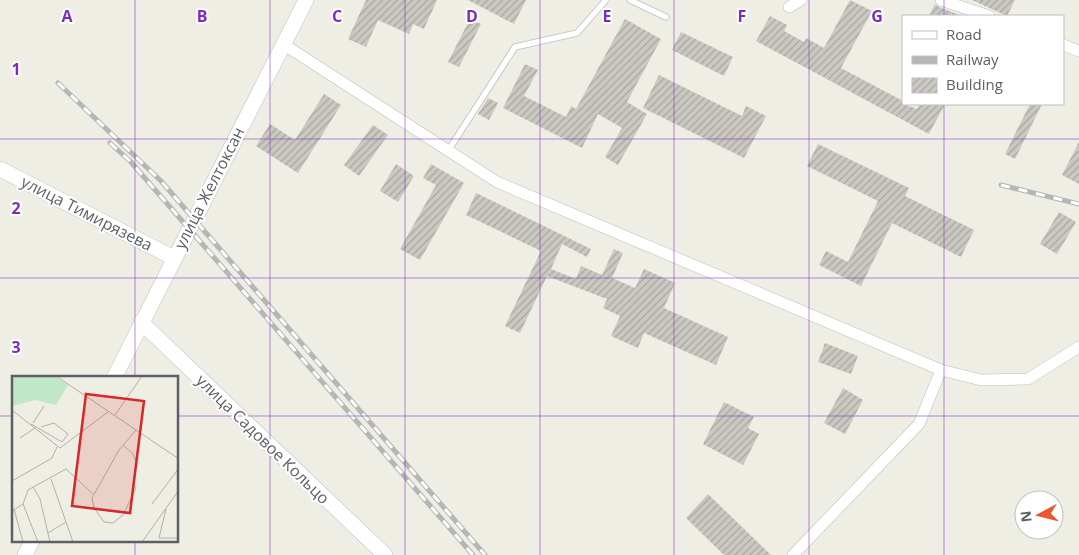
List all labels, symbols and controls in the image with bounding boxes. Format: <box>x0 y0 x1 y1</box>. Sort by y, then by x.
text: A <box>61 5 73 27</box>
text: B <box>197 5 207 27</box>
text: C <box>332 5 342 27</box>
text: D <box>466 5 478 27</box>
text: E <box>603 5 612 27</box>
text: F <box>738 5 746 27</box>
text: G <box>871 5 883 27</box>
legend <box>902 15 1064 105</box>
text: Road <box>946 24 982 44</box>
text: Railway <box>946 49 999 69</box>
text: 1 <box>11 58 21 80</box>
text: Building <box>946 74 1003 94</box>
street label: улица Желтоксан <box>169 123 249 253</box>
street label: улица Тимирязева <box>18 170 156 256</box>
text: 2 <box>11 197 21 219</box>
text: 3 <box>11 336 21 358</box>
street label: улица Садовое Кольцо <box>191 369 335 509</box>
inset map <box>12 376 179 542</box>
north arrow <box>1014 490 1064 540</box>
text: N <box>1015 510 1036 523</box>

